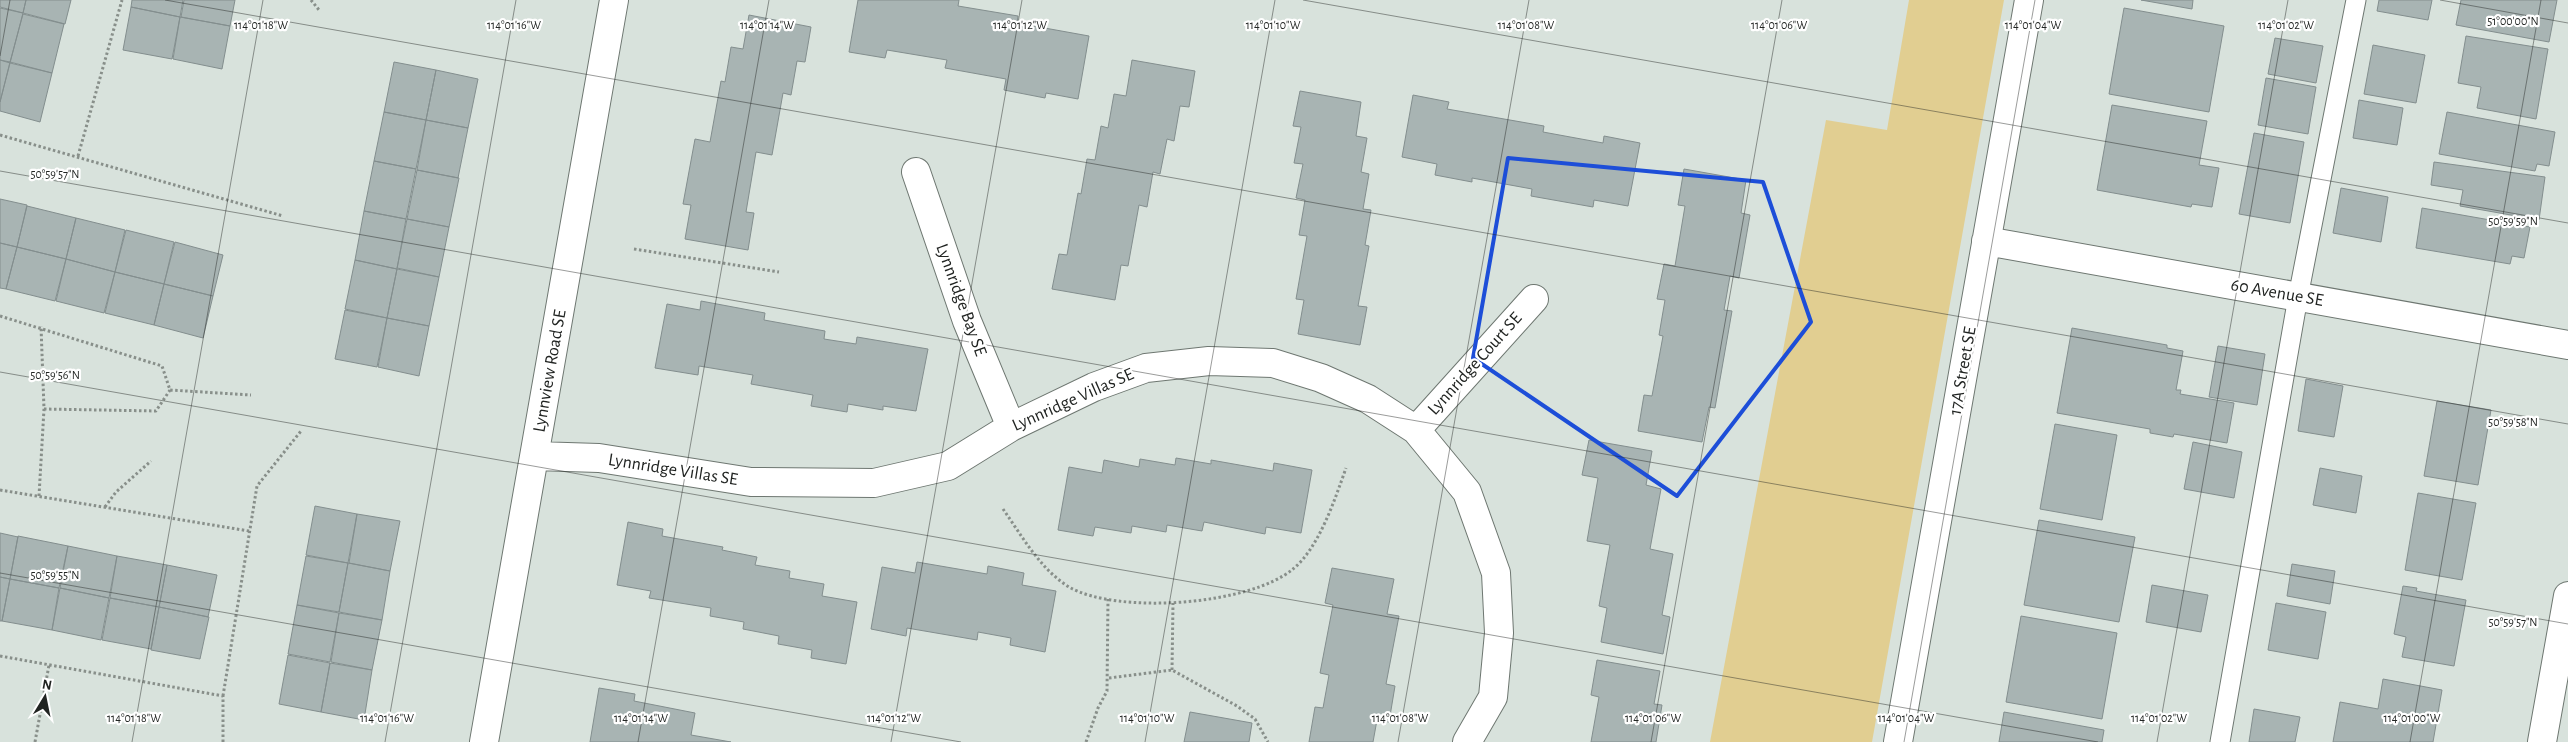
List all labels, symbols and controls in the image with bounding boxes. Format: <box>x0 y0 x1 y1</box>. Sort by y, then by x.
text: 51°00'00"N <box>2487 15 2539 27</box>
text: 114°01'18"W <box>234 19 288 31</box>
text: 114°01'16"W <box>487 19 541 31</box>
text: 114°01'14"W <box>740 19 794 31</box>
text: 114°01'12"W <box>993 19 1047 31</box>
text: 114°01'10"W <box>1246 19 1301 31</box>
text: 114°01'08"W <box>1498 19 1554 31</box>
text: 114°01'06"W <box>1751 19 1807 31</box>
text: 114°01'04"W <box>2005 19 2061 31</box>
text: 114°01'02"W <box>2258 19 2314 31</box>
text: 50°59'57"N <box>30 168 80 180</box>
text: 50°59'59"N <box>2488 215 2538 227</box>
street label: Lynnridge Bay SE <box>932 241 990 359</box>
street label: 60 Avenue SE <box>2229 276 2325 310</box>
street label: Lynnview Road SE <box>530 308 570 434</box>
street label: Lynnridge Court SE <box>1424 309 1526 419</box>
street label: 17A Street SE <box>1946 325 1980 417</box>
street label: Lynnridge Villas SE <box>1009 365 1137 435</box>
text: 50°59'56"N <box>30 369 80 381</box>
text: 50°59'58"N <box>2488 416 2538 428</box>
street label: Lynnridge Villas SE <box>607 451 739 489</box>
text: 50°59'55"N <box>30 569 80 581</box>
text: 50°59'57"N <box>2488 616 2538 628</box>
north arrow <box>20 672 70 722</box>
text: N <box>41 677 53 693</box>
text: 114°01'18"W <box>107 712 161 724</box>
text: 114°01'16"W <box>360 712 414 724</box>
text: 114°01'14"W <box>614 712 668 724</box>
text: 114°01'12"W <box>867 712 921 724</box>
text: 114°01'10"W <box>1120 712 1175 724</box>
text: 114°01'08"W <box>1372 712 1428 724</box>
text: 114°01'06"W <box>1625 712 1681 724</box>
text: 114°01'04"W <box>1878 712 1934 724</box>
text: 114°01'02"W <box>2131 712 2187 724</box>
text: 114°01'00"W <box>2384 712 2441 724</box>

